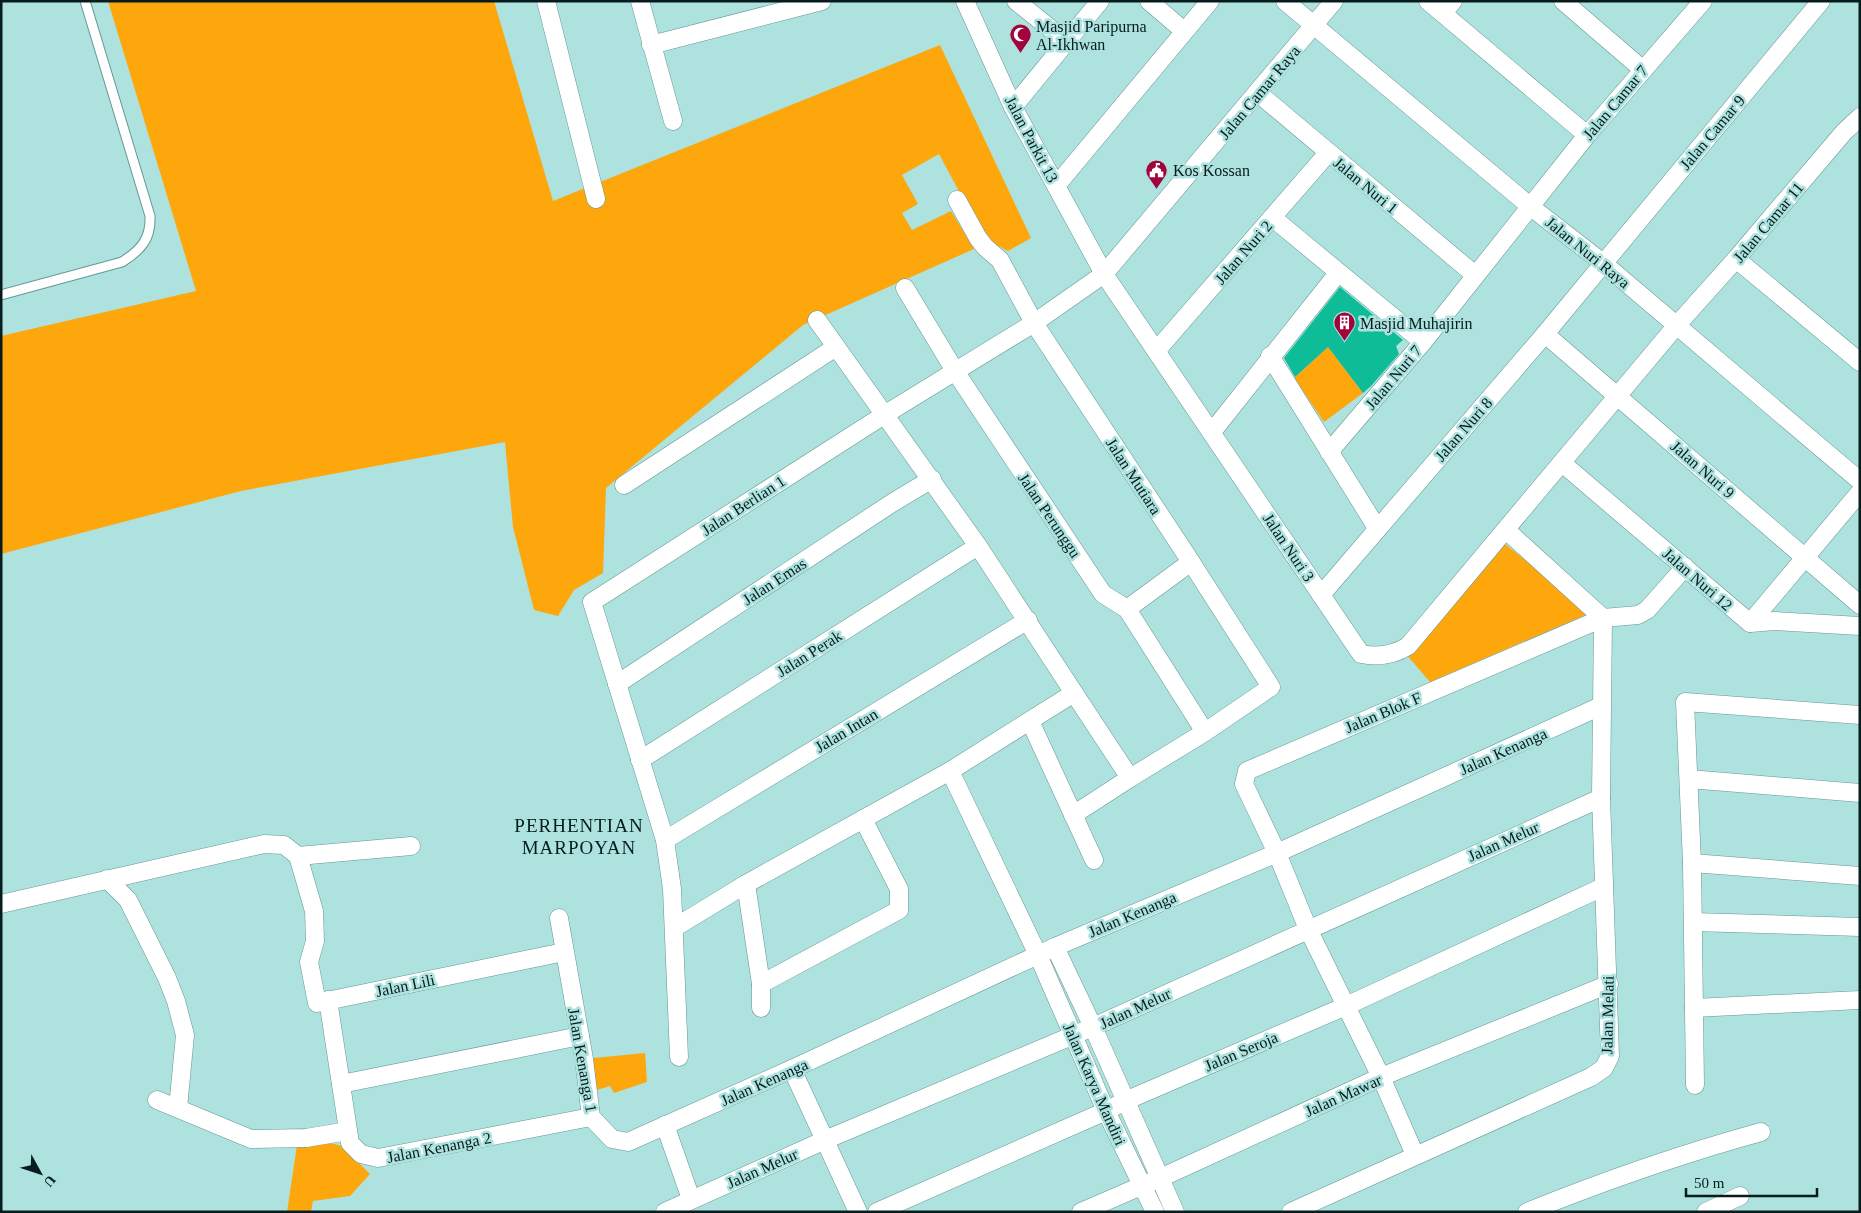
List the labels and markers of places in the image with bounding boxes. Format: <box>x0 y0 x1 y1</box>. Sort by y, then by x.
place label: Masjid Paripurna Al-Ikhwan <box>1036 18 1147 53</box>
mosque icon: Masjid Paripurna Al-Ikhwan <box>1008 23 1032 54</box>
public building icon: Kos Kossan <box>1145 158 1169 189</box>
place label: Kos Kossan <box>1173 162 1250 179</box>
building icon: Masjid Muhajirin <box>1332 311 1356 342</box>
place label: Masjid Muhajirin <box>1360 315 1472 333</box>

